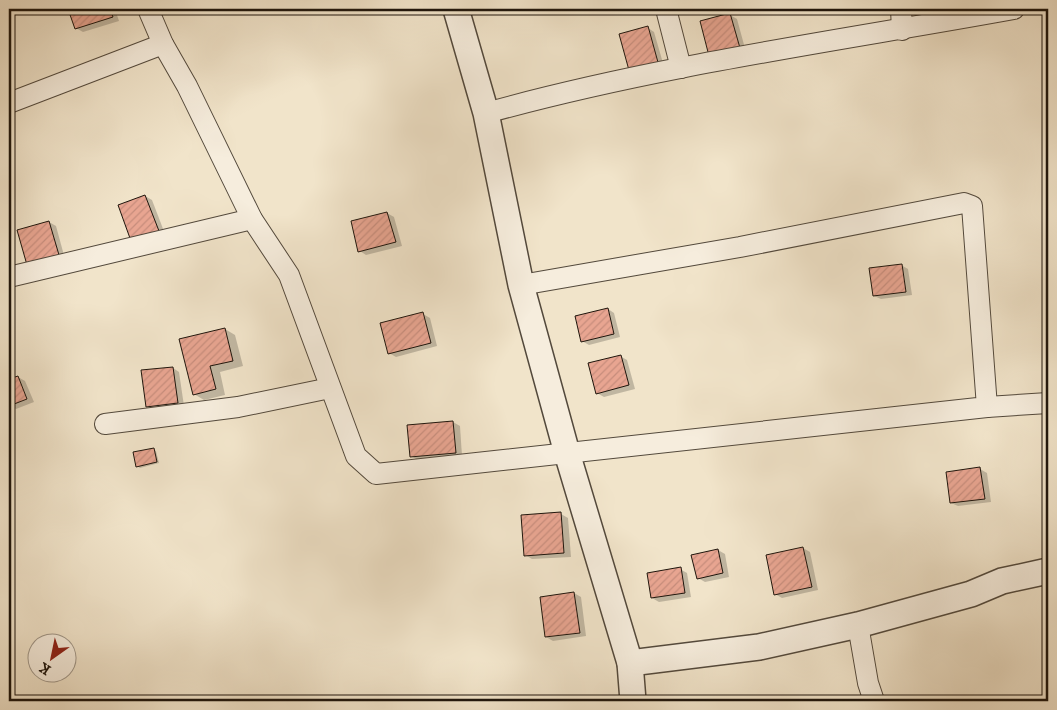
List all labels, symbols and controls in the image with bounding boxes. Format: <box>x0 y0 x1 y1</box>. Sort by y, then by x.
north arrow <box>28 632 78 682</box>
text: K <box>35 657 54 678</box>

